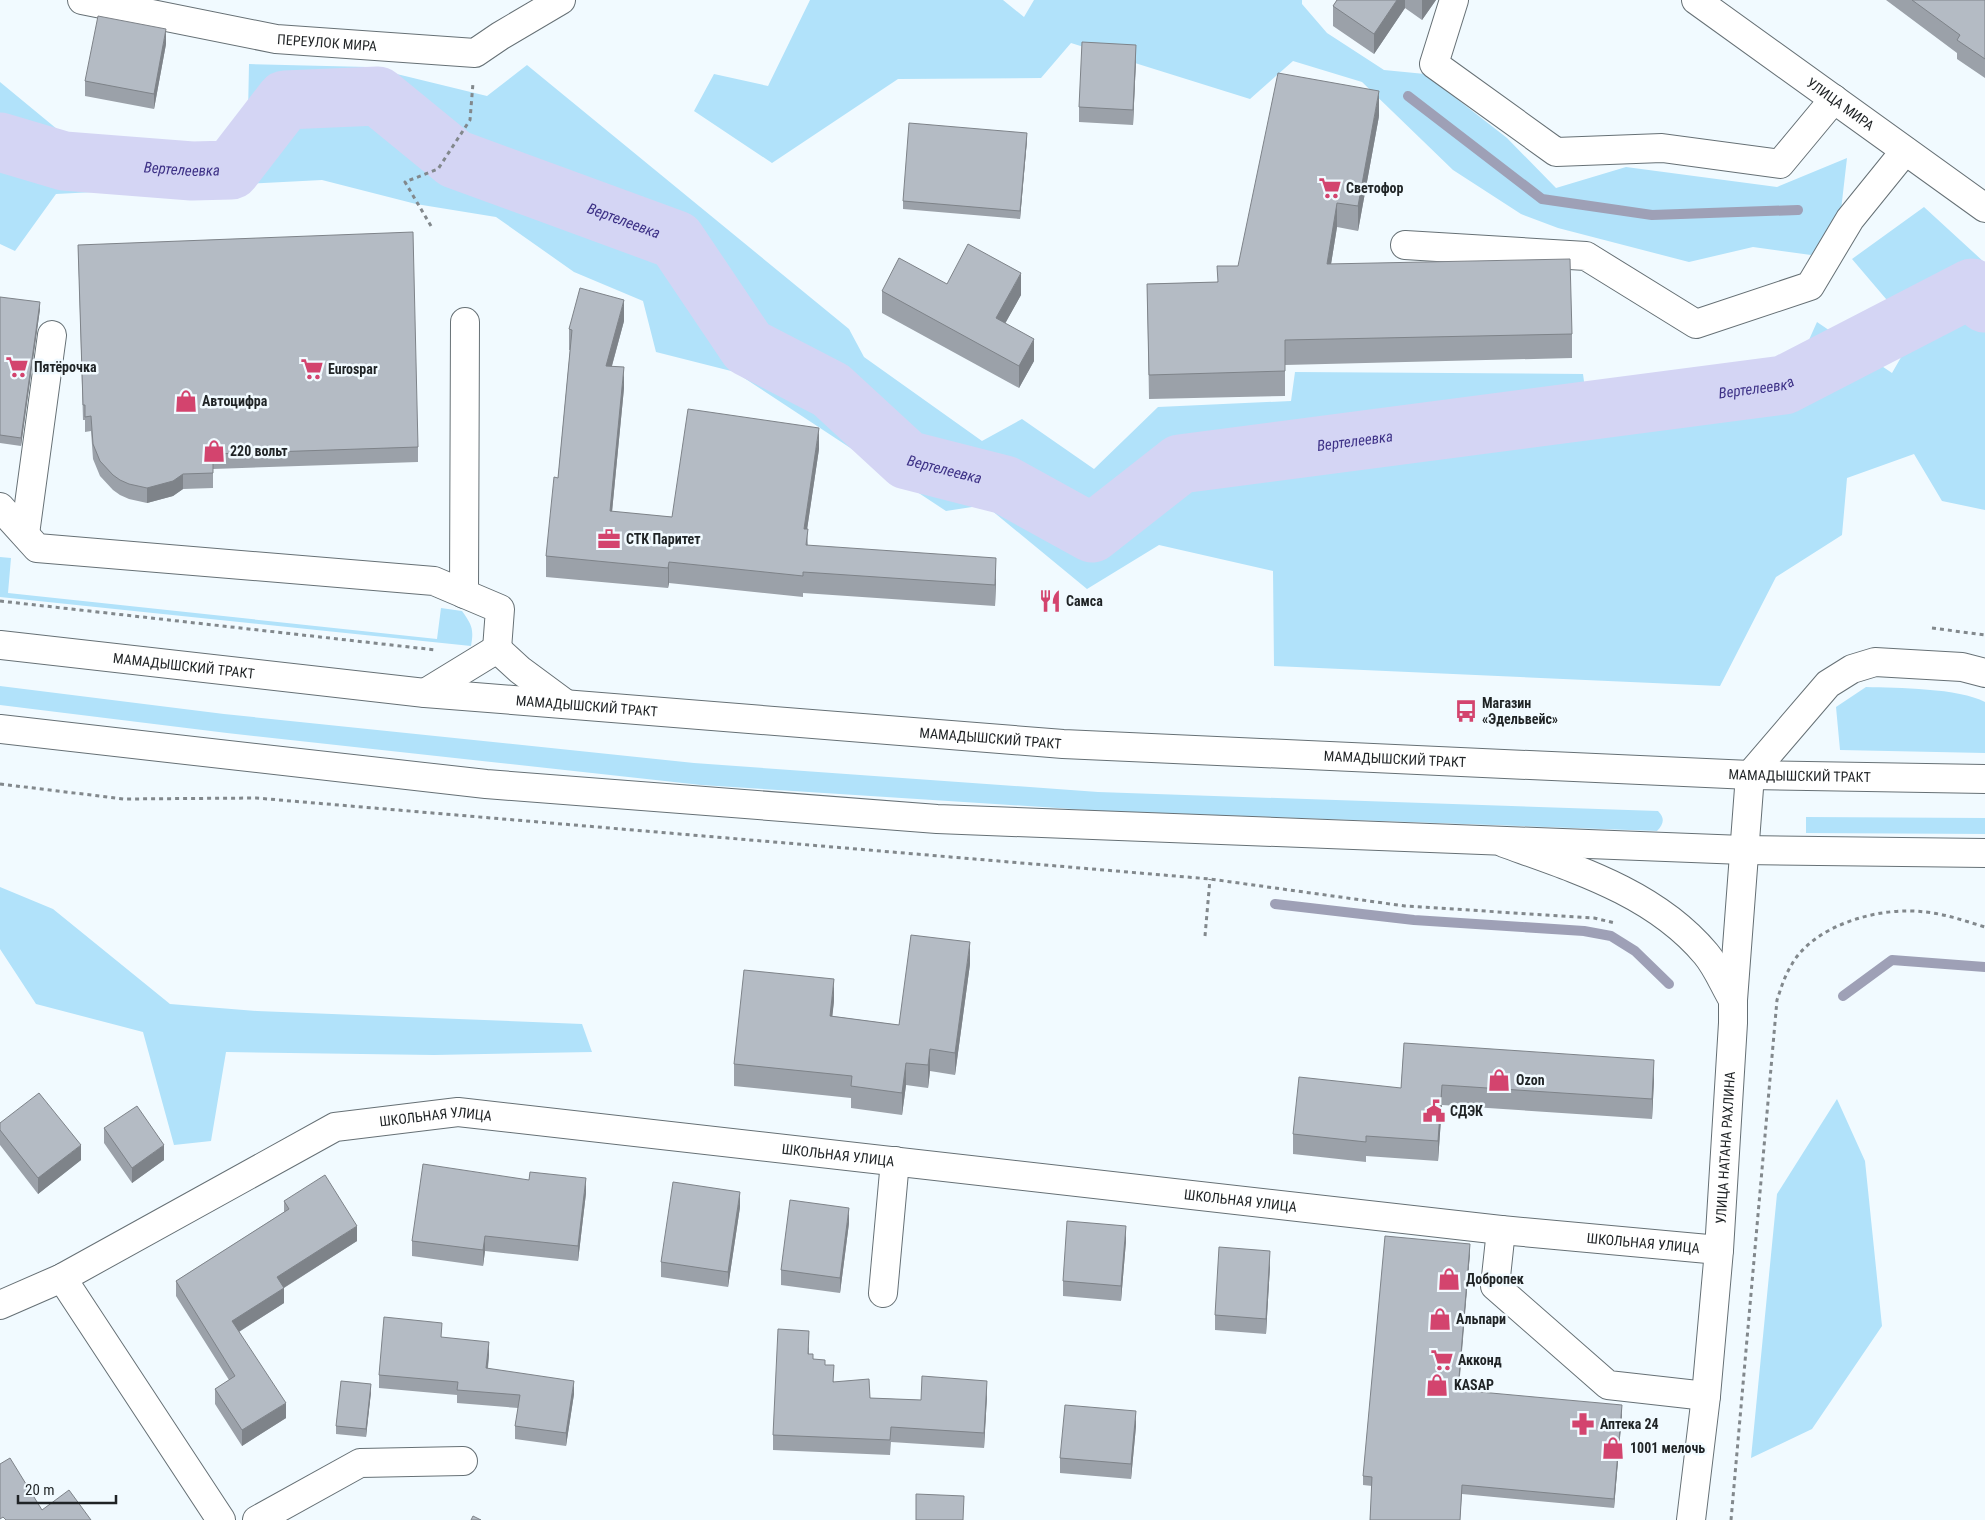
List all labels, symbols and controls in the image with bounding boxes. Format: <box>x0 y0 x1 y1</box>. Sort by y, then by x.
street label: ПЕРЕУЛОК МИРА <box>277 31 377 54</box>
street label: УЛИЦА МИРА <box>1804 74 1877 134</box>
water label: Вертелеевка <box>143 158 220 180</box>
supermarket icon: Светофор <box>1317 175 1343 201</box>
place label: Светофор <box>1346 180 1404 196</box>
water label: Вертелеевка <box>585 199 663 242</box>
supermarket icon: Пятёрочка <box>4 354 30 380</box>
supermarket icon: Eurospar <box>299 356 325 382</box>
place label: Пятёрочка <box>34 359 97 375</box>
place label: Eurospar <box>328 361 378 377</box>
water label: Вертелеевка <box>1718 372 1797 402</box>
shop icon: Автоцифра <box>173 388 199 414</box>
place label: Автоцифра <box>202 393 268 409</box>
water label: Вертелеевка <box>1316 427 1394 455</box>
shop icon: 220 вольт <box>201 438 227 464</box>
place label: 220 вольт <box>230 443 288 459</box>
water label: Вертелеевка <box>905 451 984 488</box>
office icon: СТК Паритет <box>596 526 622 552</box>
place label: СТК Паритет <box>626 531 701 547</box>
restaurant icon: Самса <box>1037 588 1063 614</box>
place label: Самса <box>1066 593 1103 609</box>
street label: МАМАДЫШСКИЙ ТРАКТ <box>112 650 255 682</box>
street label: МАМАДЫШСКИЙ ТРАКТ <box>515 692 658 720</box>
place label: Магазин «Эдельвейс» <box>1482 695 1558 727</box>
bus stop icon: Магазин «Эдельвейс» <box>1453 698 1479 724</box>
street label: МАМАДЫШСКИЙ ТРАКТ <box>919 725 1062 752</box>
street label: МАМАДЫШСКИЙ ТРАКТ <box>1323 748 1466 770</box>
street label: МАМАДЫШСКИЙ ТРАКТ <box>1728 766 1871 785</box>
shop icon: Ozon <box>1486 1067 1512 1093</box>
street label: УЛИЦА НАТАНА РАХЛИНА <box>1713 1071 1738 1224</box>
place label: Ozon <box>1516 1072 1545 1088</box>
public building icon: СДЭК <box>1421 1098 1447 1124</box>
place label: СДЭК <box>1450 1103 1483 1119</box>
street label: ШКОЛЬНАЯ УЛИЦА <box>378 1104 493 1130</box>
street label: ШКОЛЬНАЯ УЛИЦА <box>781 1141 895 1169</box>
street label: ШКОЛЬНАЯ УЛИЦА <box>1183 1186 1298 1215</box>
street label: ШКОЛЬНАЯ УЛИЦА <box>1586 1230 1700 1256</box>
shop icon: Добропек <box>1436 1266 1462 1292</box>
place label: Добропек <box>1466 1271 1524 1287</box>
shop icon: Альпари <box>1427 1306 1453 1332</box>
place label: Альпари <box>1456 1311 1506 1327</box>
supermarket icon: Акконд <box>1429 1347 1455 1373</box>
place label: Акконд <box>1458 1352 1502 1368</box>
shop icon: KASAP <box>1424 1372 1450 1398</box>
place label: KASAP <box>1454 1377 1494 1393</box>
pharmacy icon: Аптека 24 <box>1570 1411 1596 1437</box>
place label: Аптека 24 <box>1600 1416 1659 1432</box>
shop icon: 1001 мелочь <box>1600 1435 1626 1461</box>
place label: 1001 мелочь <box>1630 1440 1705 1456</box>
scale bar <box>18 1472 115 1504</box>
text: 20 m <box>25 1481 55 1499</box>

